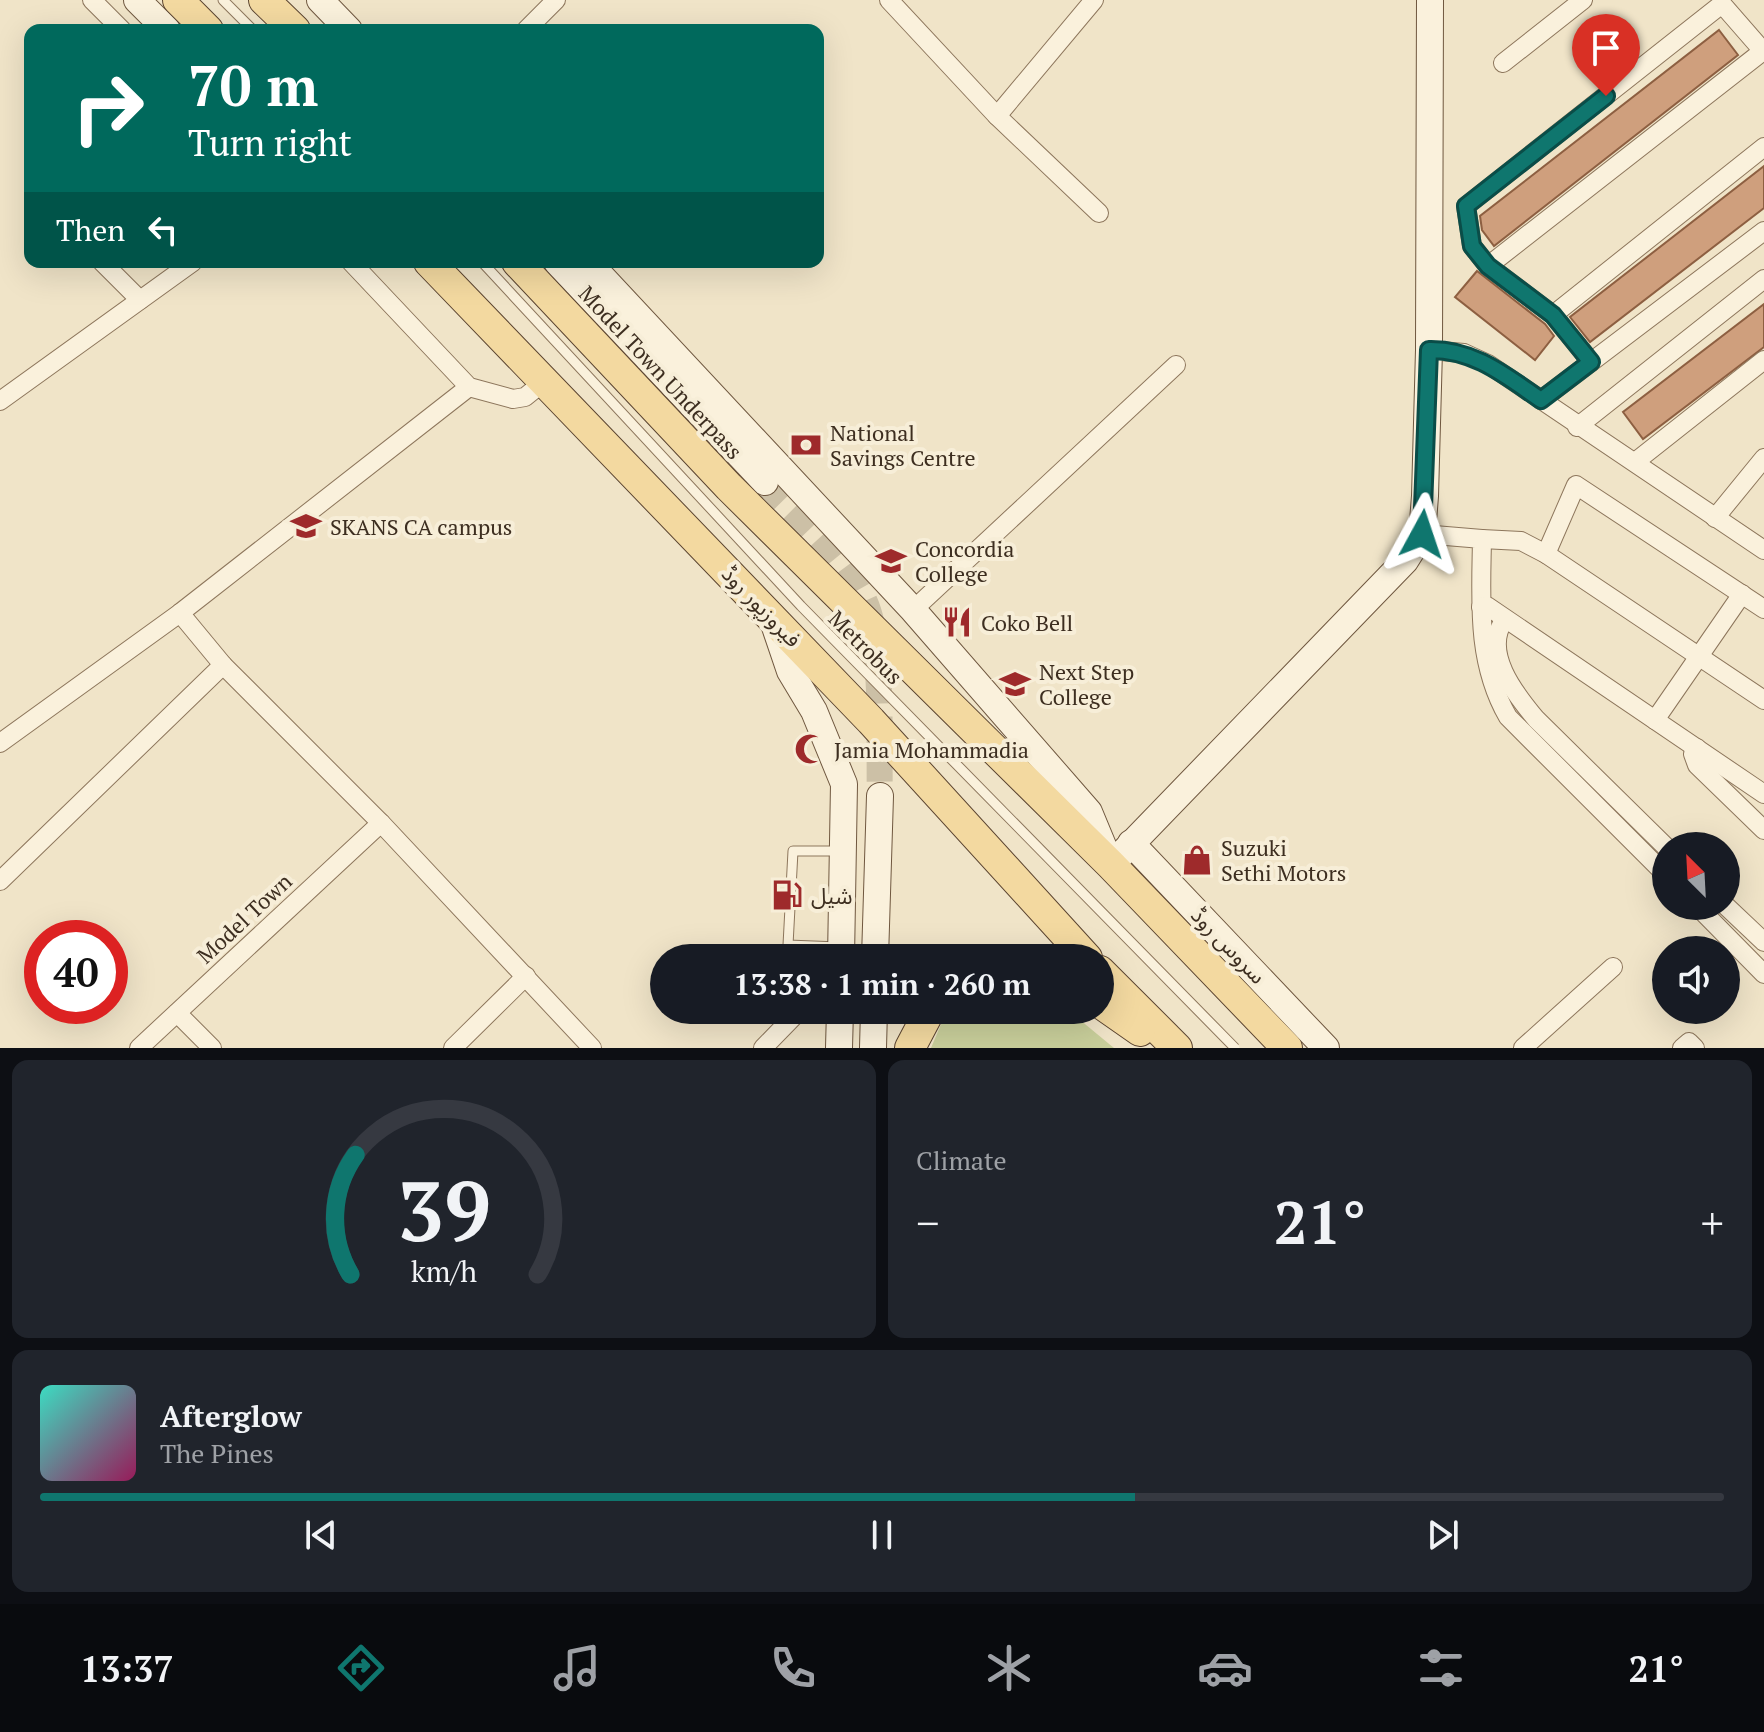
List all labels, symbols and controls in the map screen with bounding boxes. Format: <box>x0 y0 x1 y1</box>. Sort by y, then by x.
pin <box>1572 14.0 1640 96</box>
icon: arrive <box>1584 26 1628 70</box>
text: 70 m <box>188 48 318 122</box>
icon: right <box>56 56 160 160</box>
text: Turn right <box>188 119 352 166</box>
icon: left <box>141 208 185 252</box>
text: Then <box>56 210 125 250</box>
street label: Model Town Underpass <box>573 279 749 465</box>
place label: National Savings Centre <box>830 418 976 472</box>
bank icon: National Savings Centre <box>789 428 823 462</box>
position arrow <box>1380 492 1464 576</box>
school or university icon: SKANS CA campus <box>289 509 323 543</box>
place label: SKANS CA campus <box>330 512 512 541</box>
place label: Concordia College <box>915 534 1014 588</box>
school or university icon: Concordia College <box>874 544 908 578</box>
street label: فیروزپور روڈ <box>715 559 808 654</box>
street label: Metrobus <box>823 604 909 690</box>
restaurant icon: Coko Bell <box>940 605 974 639</box>
place label: Coko Bell <box>981 608 1073 637</box>
place label: Next Step College <box>1039 657 1134 711</box>
school or university icon: Next Step College <box>998 667 1032 701</box>
mosque icon: Jamia Mohammadia <box>793 732 827 766</box>
place label: Jamia Mohammadia <box>834 735 1029 764</box>
north arrow <box>1652 832 1740 920</box>
map controls <box>1652 832 1740 1024</box>
place label: Suzuki Sethi Motors <box>1221 833 1346 887</box>
shop icon: Suzuki Sethi Motors <box>1180 843 1214 877</box>
street label: Model Town <box>190 867 298 969</box>
fuel station icon: شیل <box>770 878 804 912</box>
place label: شیل <box>811 881 853 910</box>
street label: سروس روڈ <box>1185 900 1273 990</box>
speed limit sign: 40 <box>24 920 128 1024</box>
button: sound <box>1652 936 1740 1024</box>
text: 13:38 · 1 min · 260 m <box>734 964 1030 1004</box>
text: Climate <box>916 1143 1007 1177</box>
text: 39 <box>397 1155 491 1265</box>
text: 21° <box>1274 1182 1366 1261</box>
text: − <box>916 1193 939 1252</box>
text: + <box>1701 1193 1724 1252</box>
text: km/h <box>411 1252 477 1290</box>
text: Afterglow <box>160 1396 302 1436</box>
text: The Pines <box>160 1436 274 1470</box>
icon: previous <box>299 1513 343 1557</box>
icon: pause <box>860 1513 904 1557</box>
icon: next <box>1421 1513 1465 1557</box>
icon: directions <box>333 1640 389 1696</box>
icon: music <box>549 1640 605 1696</box>
icon: phone <box>765 1640 821 1696</box>
icon: climate <box>981 1640 1037 1696</box>
icon: car <box>1197 1640 1253 1696</box>
icon: filters <box>1413 1640 1469 1696</box>
text: 13:37 <box>80 1645 174 1692</box>
text: 21° <box>1628 1645 1684 1692</box>

